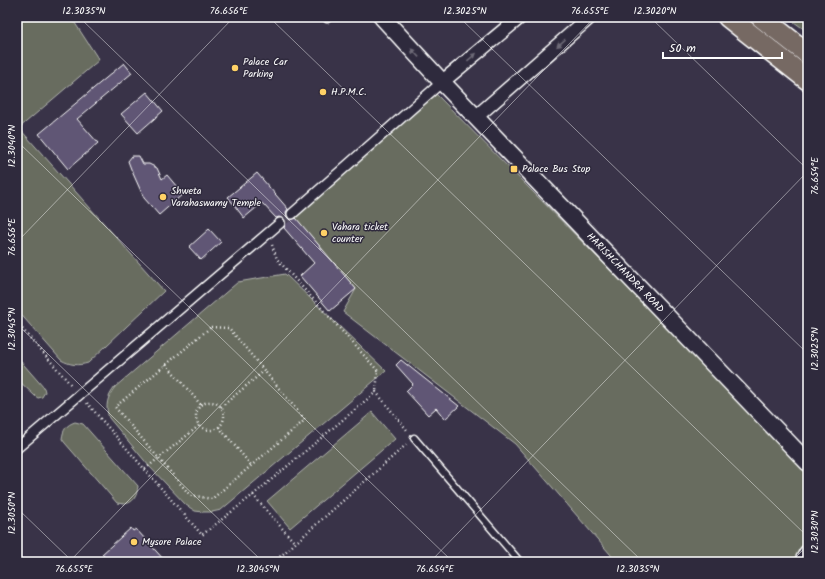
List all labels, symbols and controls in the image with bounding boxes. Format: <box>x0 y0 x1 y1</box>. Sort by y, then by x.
text: 12.3035°N <box>62 3 106 19</box>
text: 76.656°E <box>210 3 249 19</box>
text: 12.3025°N <box>443 3 487 19</box>
text: 76.655°E <box>571 3 610 19</box>
text: 12.3020°N <box>634 3 677 19</box>
scale bar <box>663 34 782 60</box>
one-way arrow <box>555 38 566 47</box>
text: 50 m <box>669 39 696 58</box>
one-way arrow <box>411 48 420 58</box>
one-way arrow <box>466 53 477 62</box>
place label: Palace Car Parking <box>243 54 288 82</box>
marker: Palace Car Parking <box>230 63 240 73</box>
place label: H.P.M.C. <box>331 84 367 100</box>
marker: H.P.M.C. <box>318 87 328 97</box>
text: 12.3040°N <box>4 124 20 167</box>
text: 76.654°E <box>807 156 823 195</box>
place label: Palace Bus Stop <box>522 161 590 177</box>
marker: Palace Bus Stop <box>509 164 519 174</box>
place label: Shweta Varahaswamy Temple <box>171 183 261 211</box>
marker: Shweta Varahaswamy Temple <box>158 192 168 202</box>
text: 76.656°E <box>4 217 20 256</box>
place label: Vahara ticket counter <box>332 219 388 247</box>
marker: Vahara ticket counter <box>319 228 329 238</box>
street label: HARISHCHANDRA ROAD <box>583 229 668 317</box>
text: 12.3045°N <box>4 307 20 351</box>
text: 12.3025°N <box>807 327 823 371</box>
text: 12.3050°N <box>4 491 20 534</box>
text: 12.3030°N <box>807 510 823 553</box>
place label: Mysore Palace <box>142 534 202 550</box>
marker: Mysore Palace <box>129 537 139 547</box>
text: 76.655°E <box>55 561 94 577</box>
text: 12.3045°N <box>236 561 280 577</box>
text: 76.654°E <box>416 561 455 577</box>
text: 12.3035°N <box>616 561 660 577</box>

